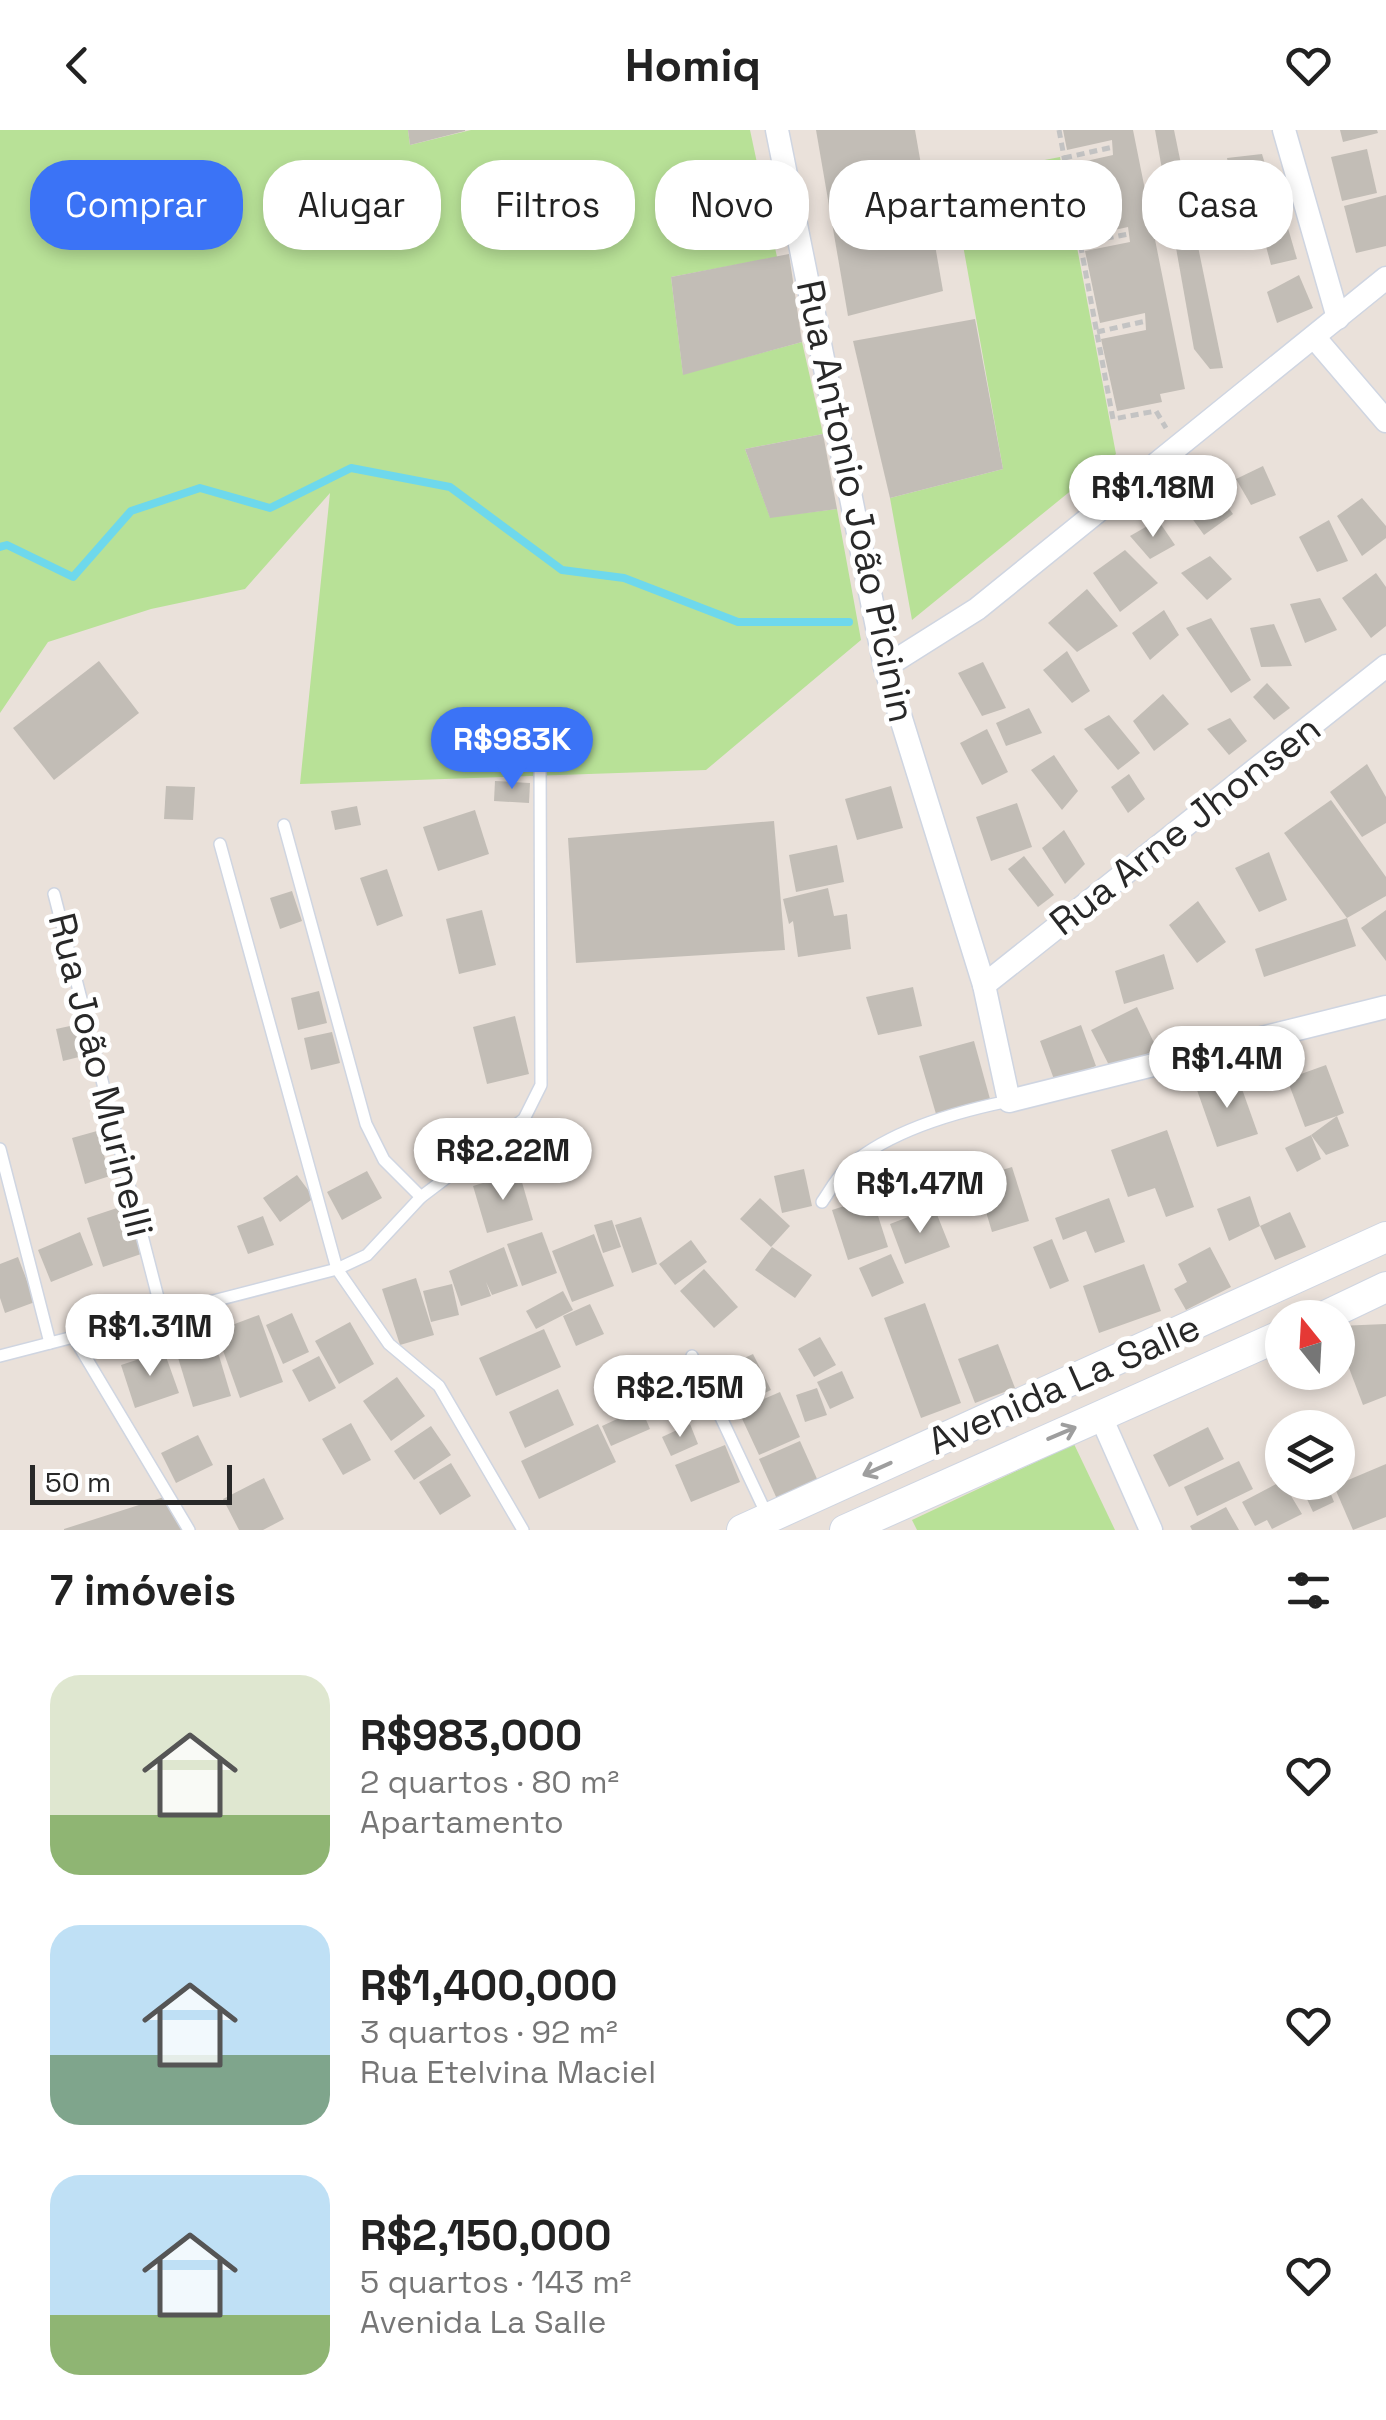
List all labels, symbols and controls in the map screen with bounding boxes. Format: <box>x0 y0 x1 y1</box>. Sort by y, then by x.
text: Homiq <box>625 37 761 94</box>
icon: back <box>50 38 105 93</box>
icon: heart <box>1281 38 1336 93</box>
chip: Comprar <box>30 160 243 250</box>
chip: Alugar <box>263 160 441 250</box>
chip: Filtros <box>461 160 635 250</box>
chip: Novo <box>655 160 809 250</box>
chip: Apartamento <box>829 160 1122 250</box>
chip: Casa <box>1142 160 1293 250</box>
street label: Rua Antonio João Picinin <box>786 275 926 727</box>
pin: R$1.18M <box>1061 455 1245 540</box>
text: R$1.18M <box>1091 467 1215 507</box>
street label: Rua Arne Jhonsen <box>1040 704 1330 946</box>
pin: R$983K <box>431 707 593 792</box>
text: R$983K <box>453 719 571 759</box>
street label: Rua João Murinelli <box>38 908 164 1242</box>
pin: R$1.4M <box>1146 1026 1308 1111</box>
text: R$1.4M <box>1171 1038 1283 1078</box>
pin: R$2.22M <box>411 1118 595 1203</box>
text: R$2.22M <box>436 1130 570 1170</box>
pin: R$1.47M <box>828 1151 1012 1236</box>
text: R$1.47M <box>856 1163 984 1203</box>
pin: R$1.31M <box>58 1294 242 1379</box>
north arrow <box>1265 1300 1355 1390</box>
map controls <box>1265 1300 1355 1500</box>
street label: Avenida La Salle <box>921 1303 1207 1465</box>
text: R$1.31M <box>87 1306 213 1346</box>
pin: R$2.15M <box>588 1355 772 1440</box>
text: R$2.15M <box>616 1367 744 1407</box>
button: layers <box>1265 1410 1355 1500</box>
one-way arrow <box>1046 1423 1077 1441</box>
scale bar <box>30 1460 232 1504</box>
one-way arrow <box>863 1460 893 1479</box>
text: 50 m <box>45 1464 111 1500</box>
icon: filters <box>1281 1563 1336 1618</box>
text: 7 imóveis <box>50 1564 236 1617</box>
text: R$983,000 <box>360 1709 582 1762</box>
icon: home <box>130 1715 250 1835</box>
icon: heart <box>1281 1748 1336 1803</box>
text: 2 quartos · 80 m² <box>360 1762 619 1802</box>
text: Apartamento <box>360 1802 564 1842</box>
text: R$1,400,000 <box>360 1959 617 2012</box>
icon: home <box>130 1965 250 2085</box>
icon: heart <box>1281 1998 1336 2053</box>
text: 3 quartos · 92 m² <box>360 2012 618 2052</box>
text: Rua Etelvina Maciel <box>360 2052 656 2092</box>
text: R$2,150,000 <box>360 2209 612 2262</box>
icon: home <box>130 2215 250 2335</box>
icon: heart <box>1281 2248 1336 2303</box>
text: 5 quartos · 143 m² <box>360 2262 631 2302</box>
text: Avenida La Salle <box>360 2302 607 2342</box>

